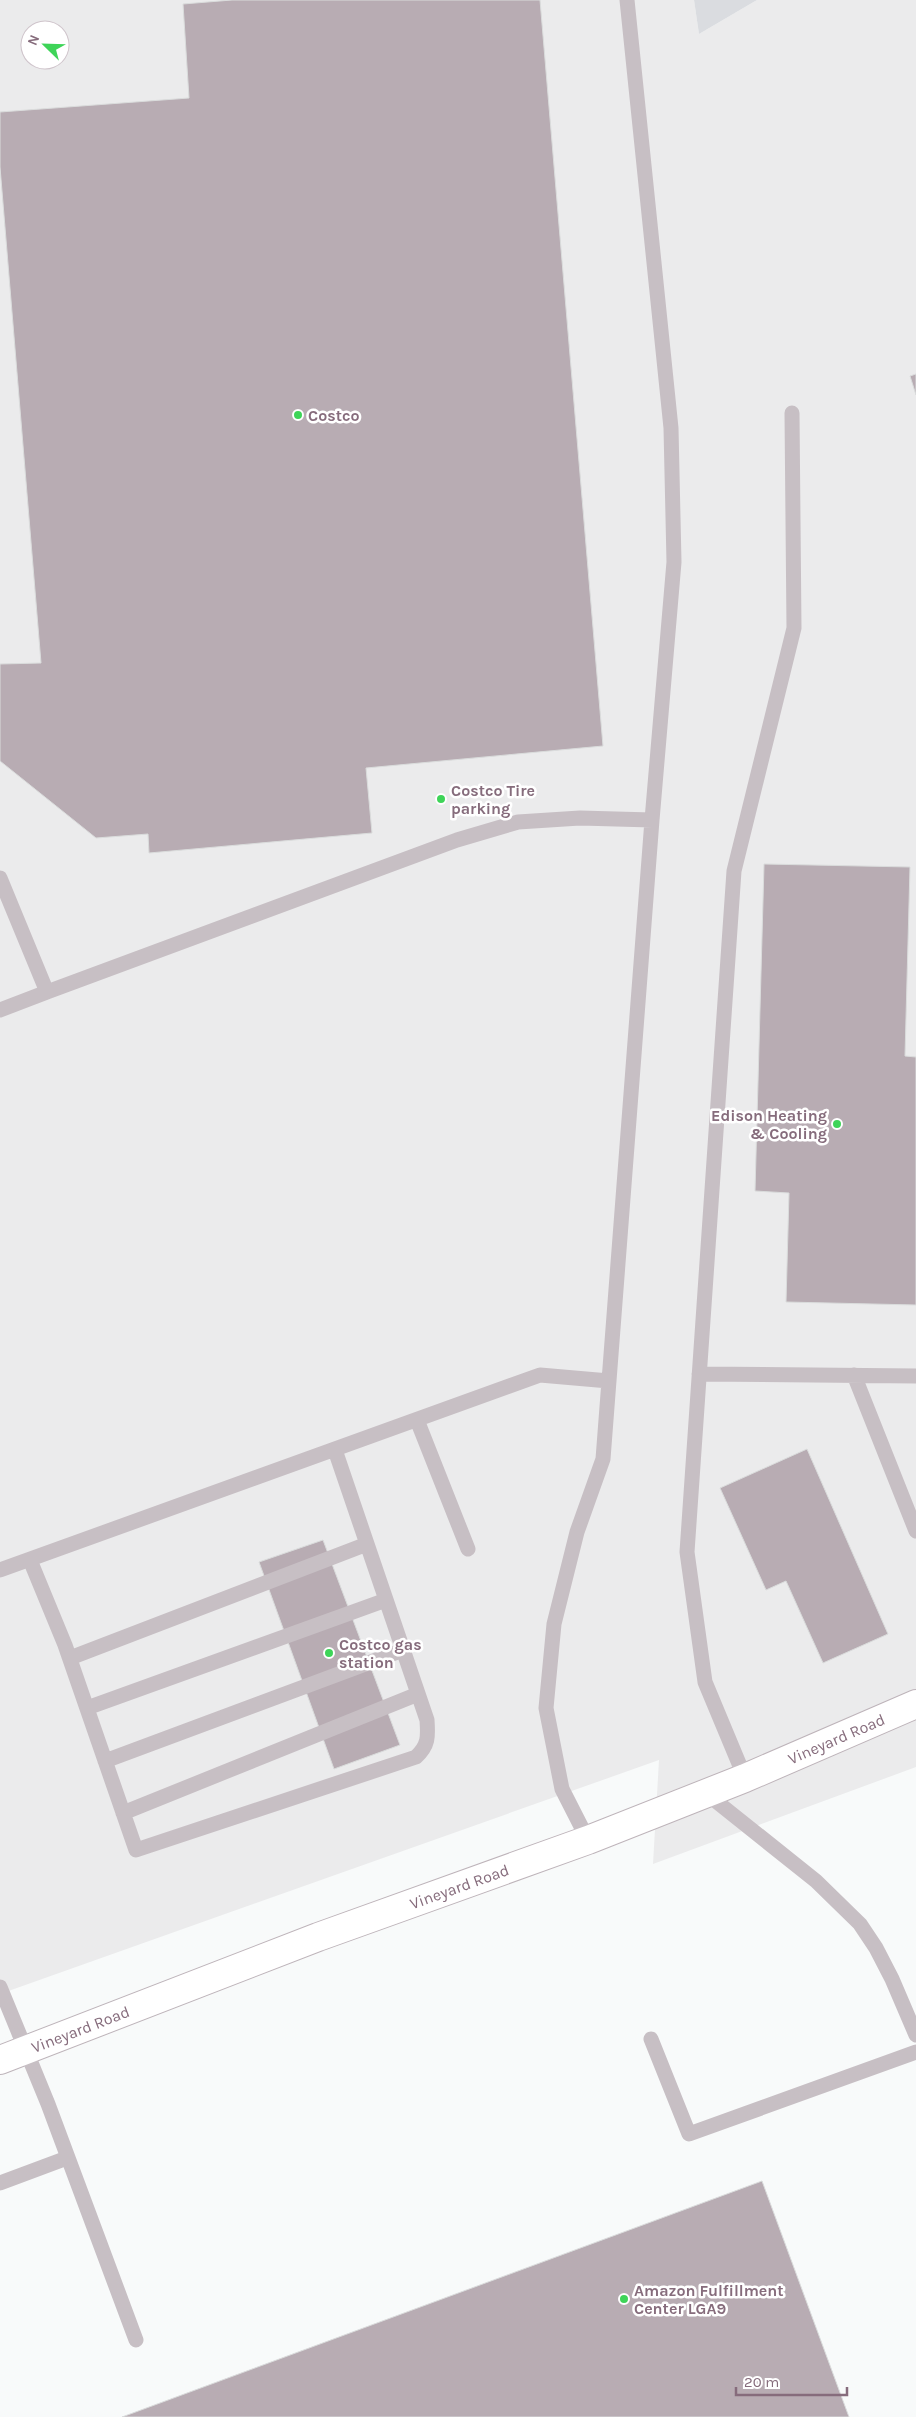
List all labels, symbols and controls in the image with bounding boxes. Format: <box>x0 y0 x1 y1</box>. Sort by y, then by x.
north arrow <box>20 20 70 70</box>
text: N <box>24 32 43 48</box>
place label: Costco <box>308 406 359 425</box>
marker: Costco <box>292 409 304 421</box>
place label: Costco Tire parking <box>451 781 535 818</box>
marker: Costco Tire parking <box>435 793 447 805</box>
place label: Edison Heating & Cooling <box>711 1106 827 1143</box>
marker: Edison Heating & Cooling <box>831 1118 843 1130</box>
place label: Costco gas station <box>339 1635 422 1672</box>
marker: Costco gas station <box>323 1647 335 1659</box>
street label: Vineyard Road <box>785 1709 888 1768</box>
street label: Vineyard Road <box>407 1860 511 1913</box>
street label: Vineyard Road <box>28 2001 132 2057</box>
place label: Amazon Fulfillment Center LGA9 <box>634 2281 784 2318</box>
marker: Amazon Fulfillment Center LGA9 <box>618 2293 630 2305</box>
scale bar <box>736 2364 847 2396</box>
text: 20 m <box>744 2373 779 2391</box>

